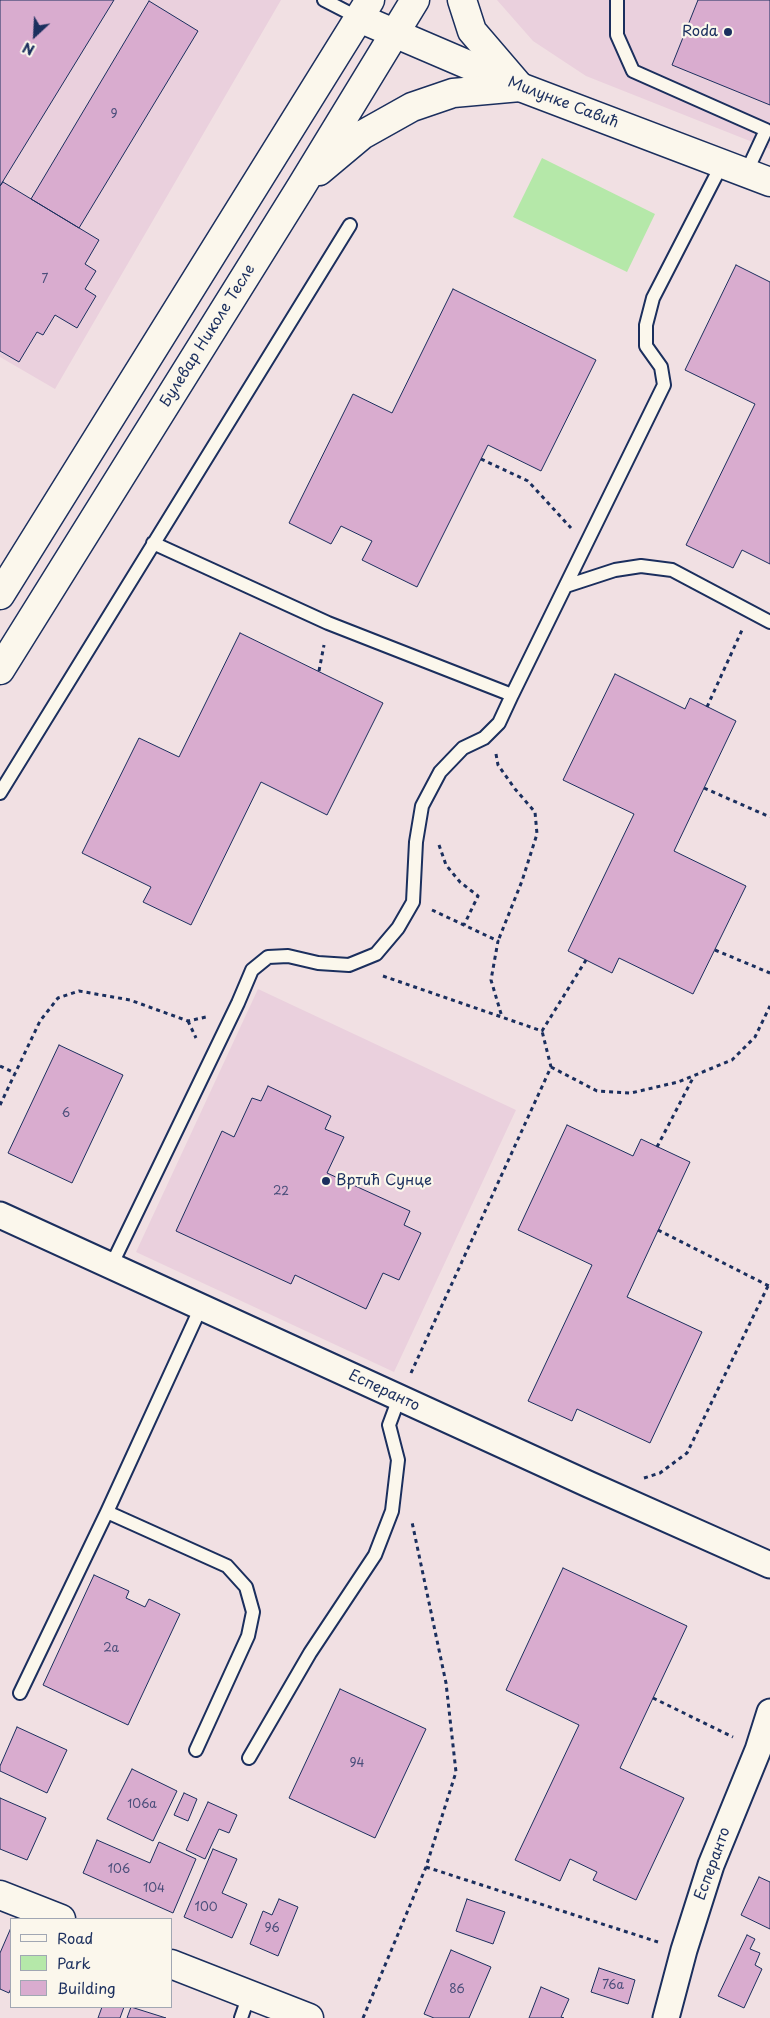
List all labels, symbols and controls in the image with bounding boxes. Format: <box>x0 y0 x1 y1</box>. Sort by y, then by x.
north arrow <box>10 10 60 60</box>
place label: Roda <box>682 23 718 41</box>
marker: Roda <box>722 26 734 38</box>
text: N <box>19 37 38 61</box>
street label: Милунке Савић <box>505 74 621 132</box>
house number: 9 <box>110 108 118 122</box>
street label: Булевар Николе Тесле <box>157 261 259 411</box>
house number: 7 <box>42 273 48 287</box>
house number: 6 <box>62 1107 70 1121</box>
place label: Вртић Сунце <box>336 1172 432 1190</box>
marker: Вртић Сунце <box>320 1175 332 1187</box>
house number: 22 <box>273 1185 289 1199</box>
street label: Есперанто <box>346 1367 422 1415</box>
house number: 2a <box>103 1642 119 1656</box>
house number: 94 <box>350 1757 364 1771</box>
house number: 106a <box>127 1798 157 1812</box>
street label: Есперанто <box>691 1825 735 1903</box>
house number: 106 <box>108 1863 130 1877</box>
house number: 104 <box>143 1882 165 1896</box>
house number: 100 <box>195 1901 217 1915</box>
legend <box>10 1918 172 2008</box>
house number: 96 <box>264 1922 280 1936</box>
text: Road <box>57 1926 93 1949</box>
text: Park <box>57 1951 91 1974</box>
text: Building <box>57 1976 116 1999</box>
house number: 76a <box>602 1979 624 1993</box>
house number: 86 <box>449 1983 465 1997</box>

